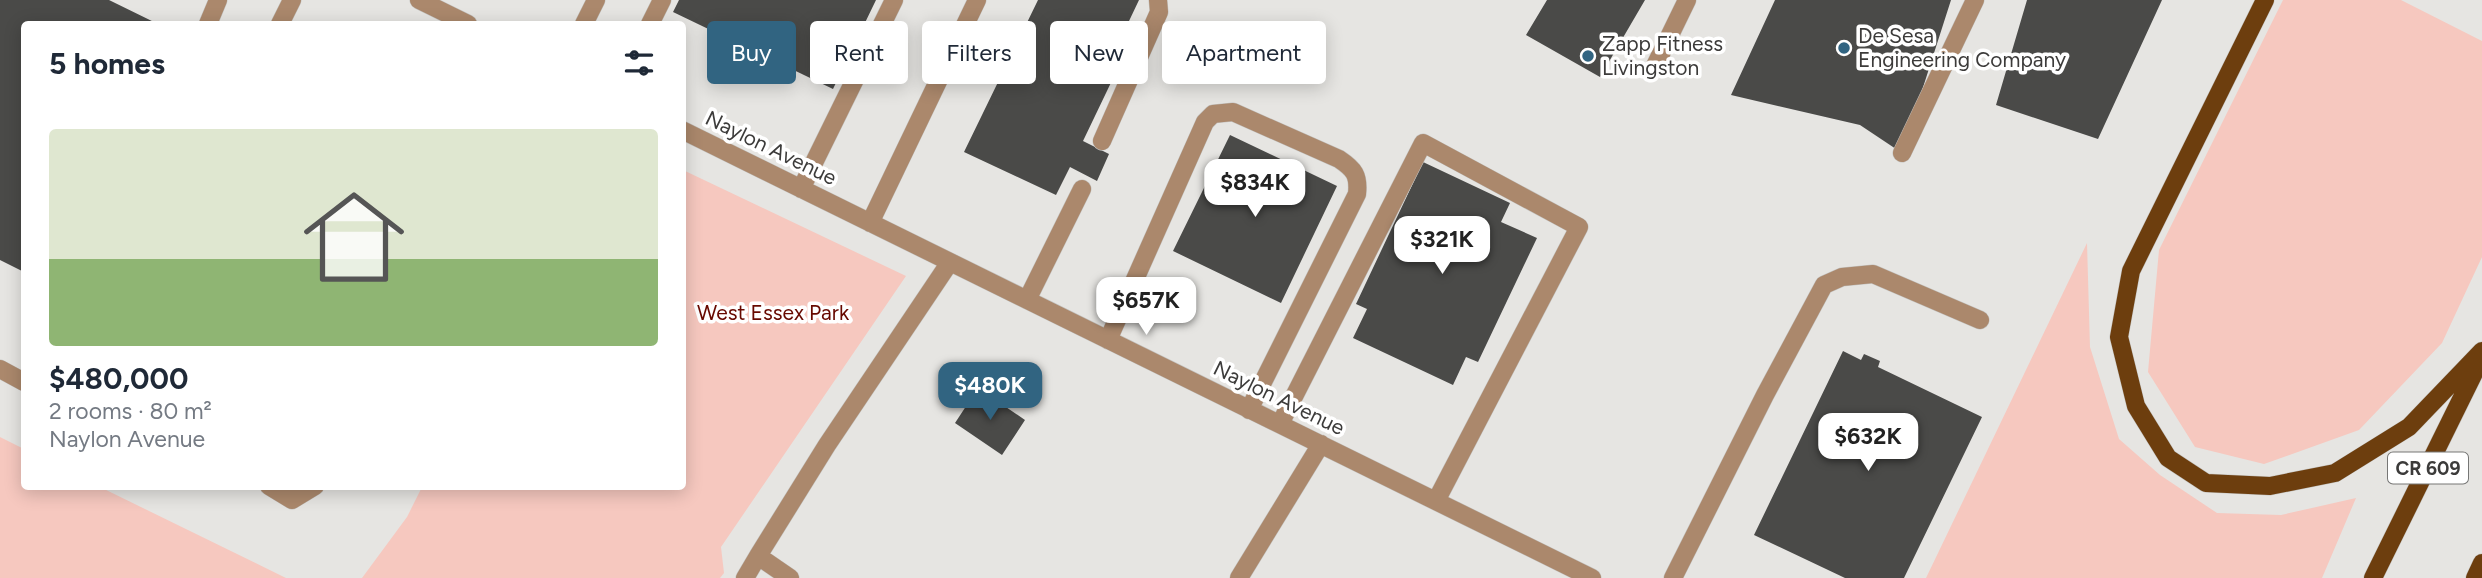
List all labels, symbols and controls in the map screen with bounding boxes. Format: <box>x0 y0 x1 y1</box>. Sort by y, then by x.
chip: Buy <box>707 21 796 84</box>
chip: Rent <box>810 21 908 84</box>
chip: Filters <box>922 21 1036 84</box>
chip: New <box>1050 21 1148 84</box>
chip: Apartment <box>1162 21 1326 84</box>
place label: De Sesa Engineering Company <box>1858 23 2066 72</box>
place label: Zapp Fitness Livingston <box>1602 31 1723 80</box>
marker: De Sesa Engineering Company <box>1836 40 1852 56</box>
icon: filters <box>620 44 658 82</box>
text: 5 homes <box>49 45 165 82</box>
marker: Zapp Fitness Livingston <box>1580 48 1596 64</box>
street label: Naylon Avenue <box>702 105 841 190</box>
pin: $834K <box>1206 160 1304 219</box>
text: $834K <box>1220 168 1290 196</box>
icon: home <box>291 174 417 300</box>
pin: $321K <box>1393 216 1491 276</box>
text: $321K <box>1410 225 1474 253</box>
pin: $657K <box>1097 278 1195 337</box>
text: $657K <box>1112 286 1180 314</box>
park label: West Essex Park <box>697 300 850 325</box>
street label: Naylon Avenue <box>1210 355 1349 440</box>
text: $480,000 <box>49 360 188 397</box>
pin: $480K <box>941 362 1039 422</box>
text: $480K <box>954 371 1026 399</box>
text: 2 rooms · 80 m² <box>49 397 212 425</box>
pin: $632K <box>1819 414 1917 473</box>
text: $632K <box>1834 422 1902 450</box>
text: Naylon Avenue <box>49 425 205 453</box>
road number: CR 609 <box>2388 453 2468 484</box>

